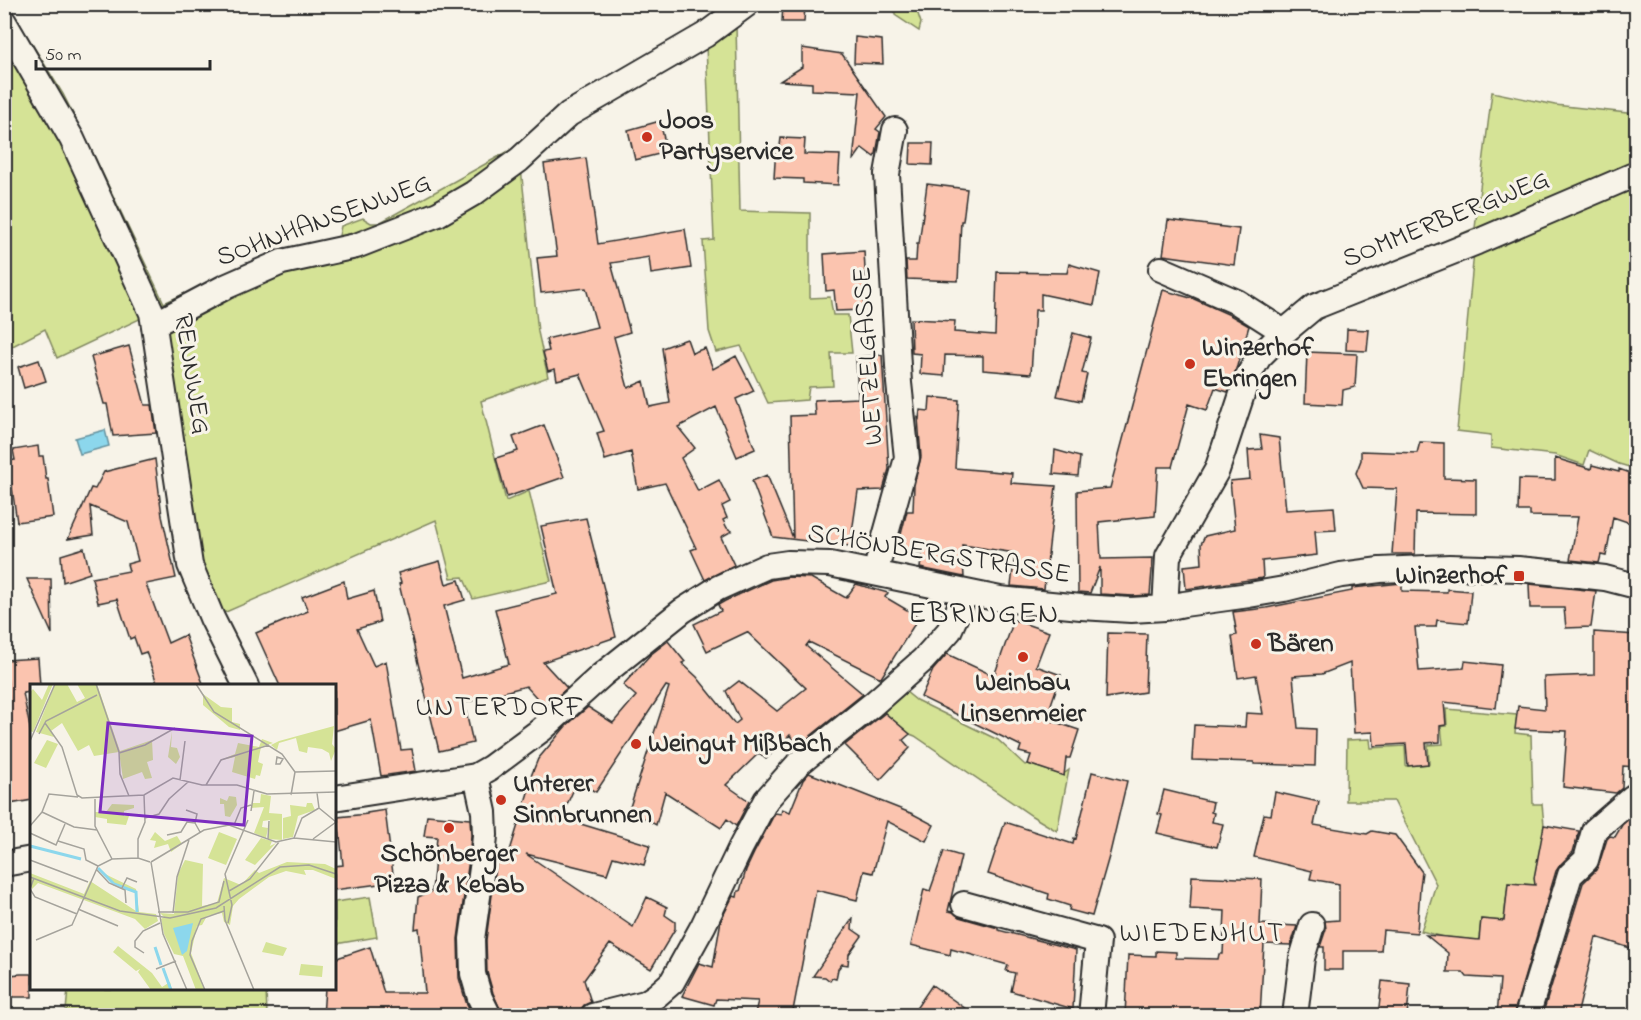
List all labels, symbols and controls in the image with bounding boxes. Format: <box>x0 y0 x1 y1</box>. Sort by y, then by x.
scale bar <box>36 33 210 71</box>
text: 50 m <box>45 43 82 69</box>
place label: Joos Partyservice <box>659 102 795 172</box>
marker: Joos Partyservice <box>640 130 654 144</box>
street label: SOMMERBERGWEG <box>1337 161 1555 279</box>
street label: SOHNHANSENWEG <box>211 164 437 278</box>
street label: WETZELGASSE <box>843 265 895 447</box>
street label: RENNWEG <box>162 311 220 437</box>
place label: Winzerhof Ebringen <box>1202 329 1314 400</box>
marker: Winzerhof Ebringen <box>1183 357 1197 371</box>
street label: SCHÖNBERGSTRASSE <box>805 515 1073 595</box>
place label: Winzerhof <box>1395 557 1507 596</box>
marker: Winzerhof <box>1512 569 1526 583</box>
district label: EBRINGEN <box>908 593 1060 637</box>
place label: Bären <box>1266 625 1334 664</box>
marker: Bären <box>1249 637 1263 651</box>
marker: Weinbau Linsenmeier <box>1016 650 1030 664</box>
place label: Weinbau Linsenmeier <box>960 664 1086 734</box>
inset map <box>30 684 336 990</box>
district label: UNTERDORF <box>415 688 585 729</box>
place label: Weingut Mißbach <box>648 725 832 765</box>
marker: Weingut Mißbach <box>629 737 643 751</box>
place label: Unterer Sinnbrunnen <box>513 765 652 835</box>
marker: Unterer Sinnbrunnen <box>494 793 508 807</box>
marker: Schönberger Pizza & Kebab <box>442 821 456 835</box>
place label: Schönberger Pizza & Kebab <box>374 835 525 905</box>
district label: WIEDENHUT <box>1119 914 1285 955</box>

